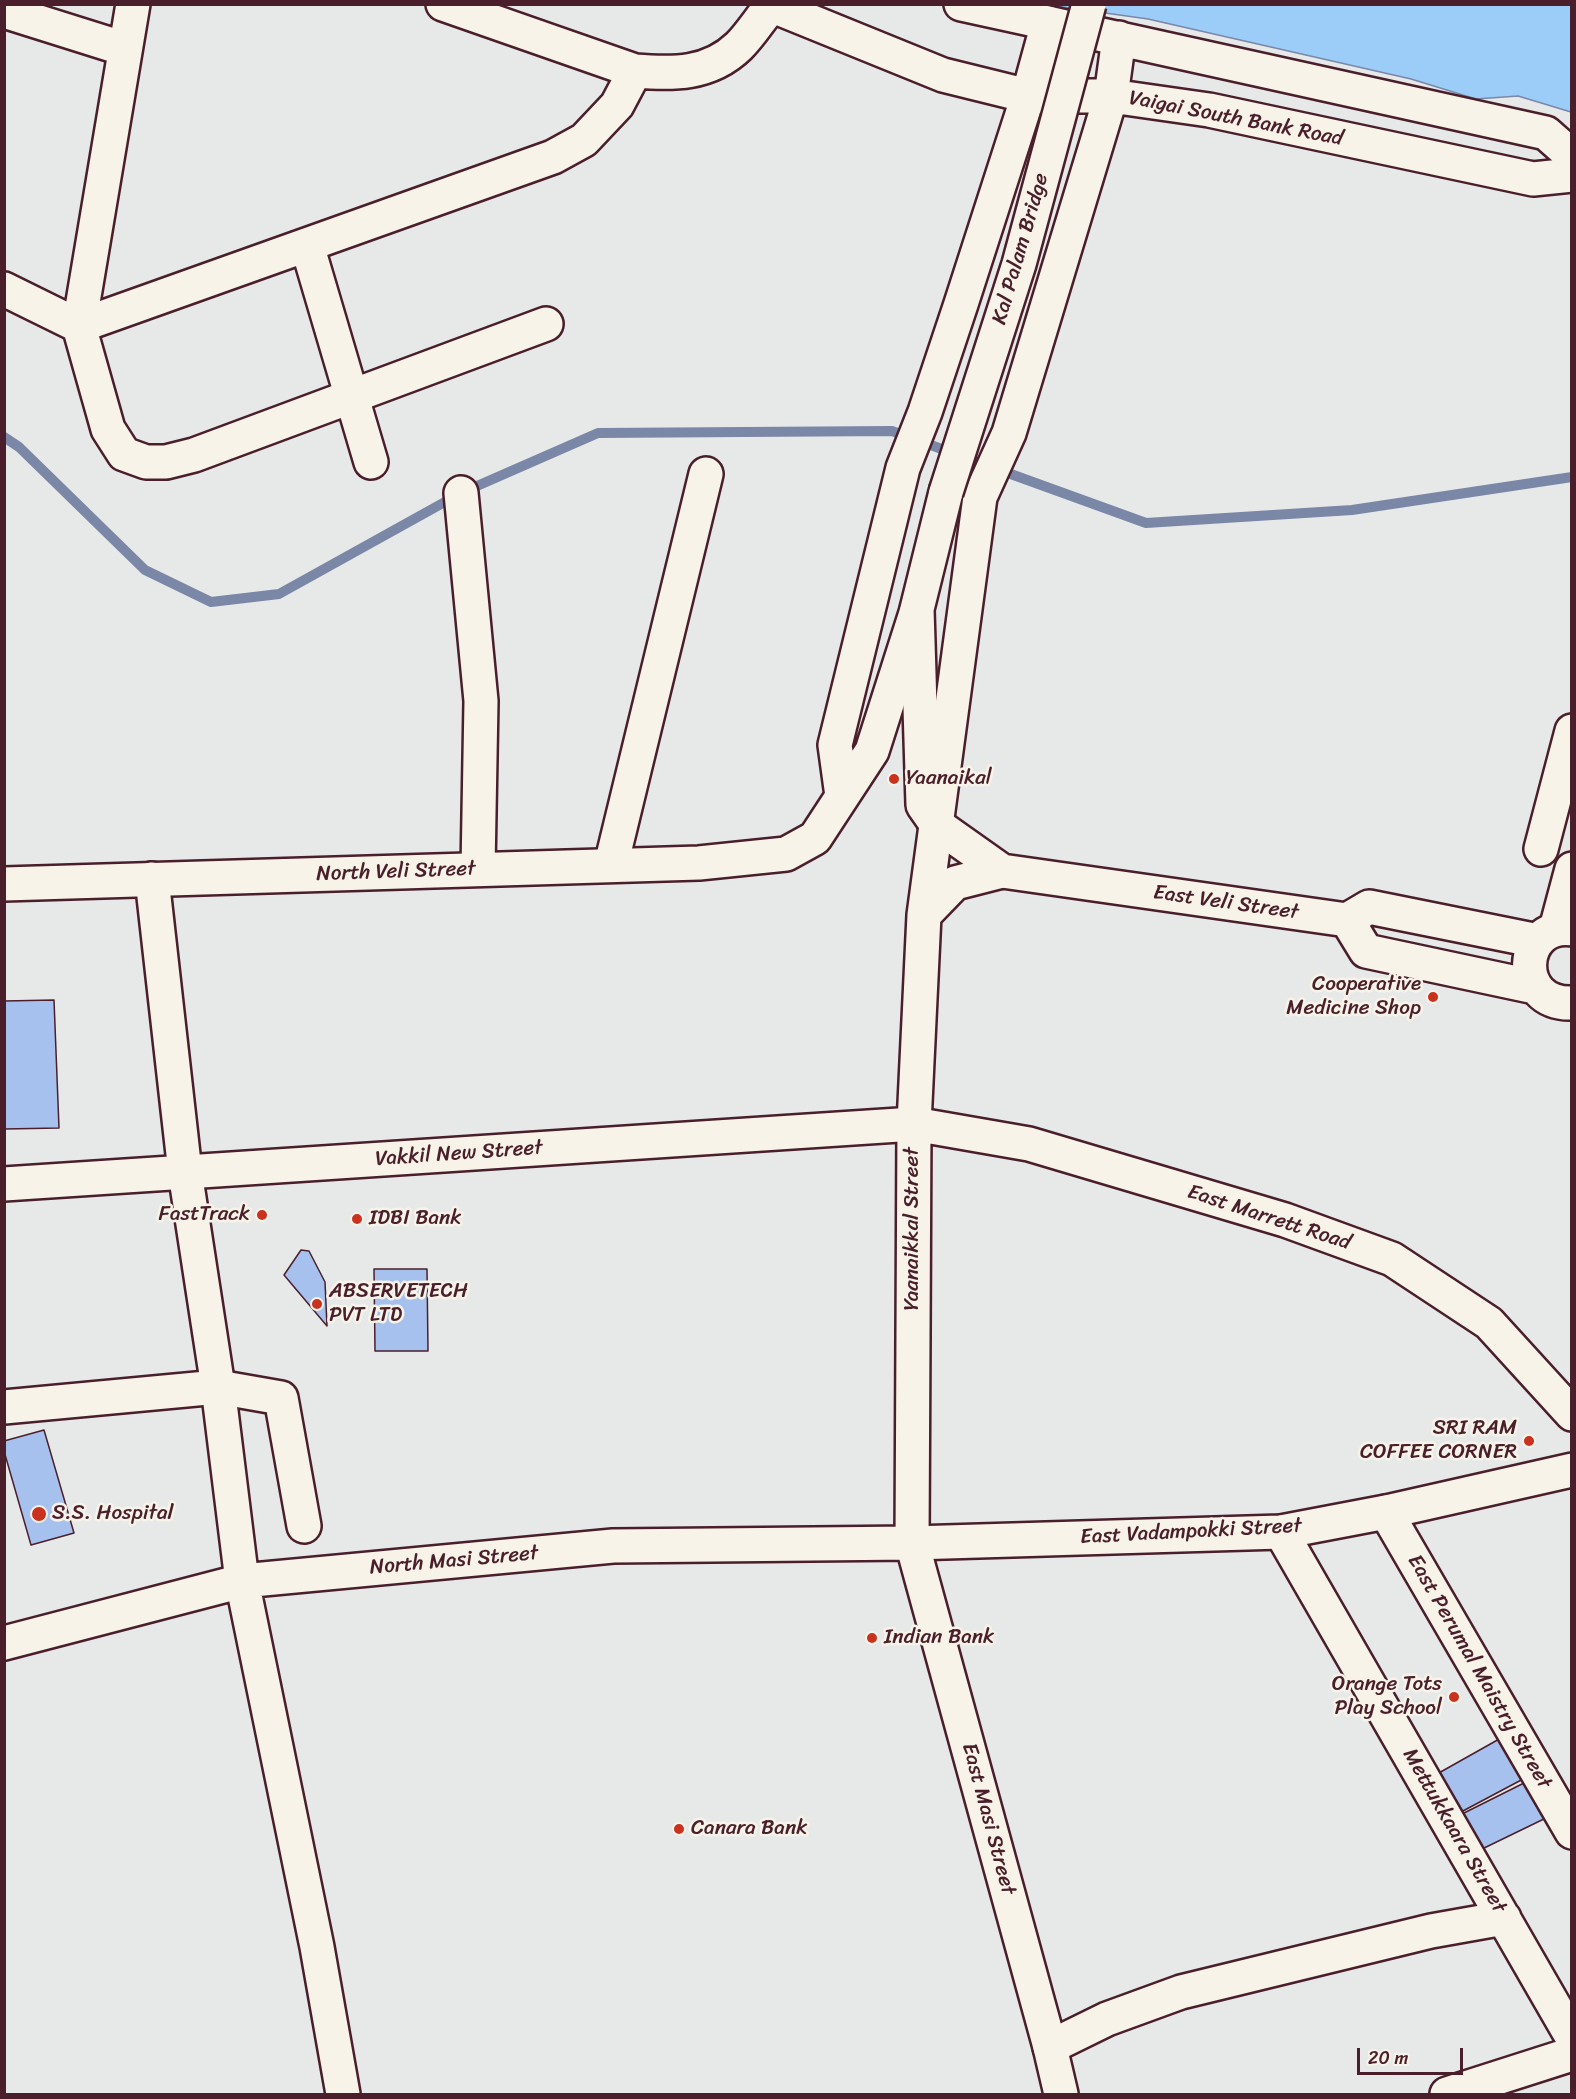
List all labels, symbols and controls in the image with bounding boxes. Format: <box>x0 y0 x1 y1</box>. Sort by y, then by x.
street label: Vaigai South Bank Road <box>1127 86 1345 152</box>
street label: Kal Palam Bridge <box>987 170 1055 328</box>
place label: Yaanaikal <box>906 766 992 792</box>
marker: Yaanaikal <box>887 772 901 786</box>
street label: North Veli Street <box>316 857 476 887</box>
street label: East Veli Street <box>1152 880 1300 926</box>
place label: Cooperative Medicine Shop <box>1286 972 1421 1022</box>
marker: Cooperative Medicine Shop <box>1426 990 1440 1004</box>
street label: Vakkil New Street <box>375 1136 543 1172</box>
street label: Yaanaikkal Street <box>900 1147 926 1311</box>
street label: East Marrett Road <box>1184 1180 1354 1256</box>
place label: FastTrack <box>159 1202 250 1228</box>
place label: IDBI Bank <box>369 1206 462 1232</box>
marker: FastTrack <box>255 1208 269 1222</box>
marker: IDBI Bank <box>350 1212 364 1226</box>
place label: ABSERVETECH PVT LTD <box>329 1279 468 1329</box>
marker: ABSERVETECH PVT LTD <box>310 1297 324 1311</box>
place label: SRI RAM COFFEE CORNER <box>1360 1416 1517 1466</box>
marker: SRI RAM COFFEE CORNER <box>1522 1434 1536 1448</box>
place label: S.S. Hospital <box>52 1501 174 1527</box>
marker: S.S. Hospital <box>30 1505 48 1523</box>
street label: East Vadampokki Street <box>1080 1514 1302 1550</box>
street label: North Masi Street <box>369 1541 539 1581</box>
street label: East Perumal Maistry Street <box>1402 1550 1556 1794</box>
place label: Indian Bank <box>884 1625 994 1651</box>
marker: Indian Bank <box>865 1631 879 1645</box>
place label: Orange Tots Play School <box>1332 1672 1442 1722</box>
marker: Orange Tots Play School <box>1447 1690 1461 1704</box>
street label: East Masi Street <box>956 1740 1020 1898</box>
street label: Mettukkaara Street <box>1397 1744 1511 1918</box>
place label: Canara Bank <box>691 1816 807 1842</box>
marker: Canara Bank <box>672 1822 686 1836</box>
scale bar <box>1360 2036 1466 2074</box>
text: 20 m <box>1368 2042 1408 2074</box>

